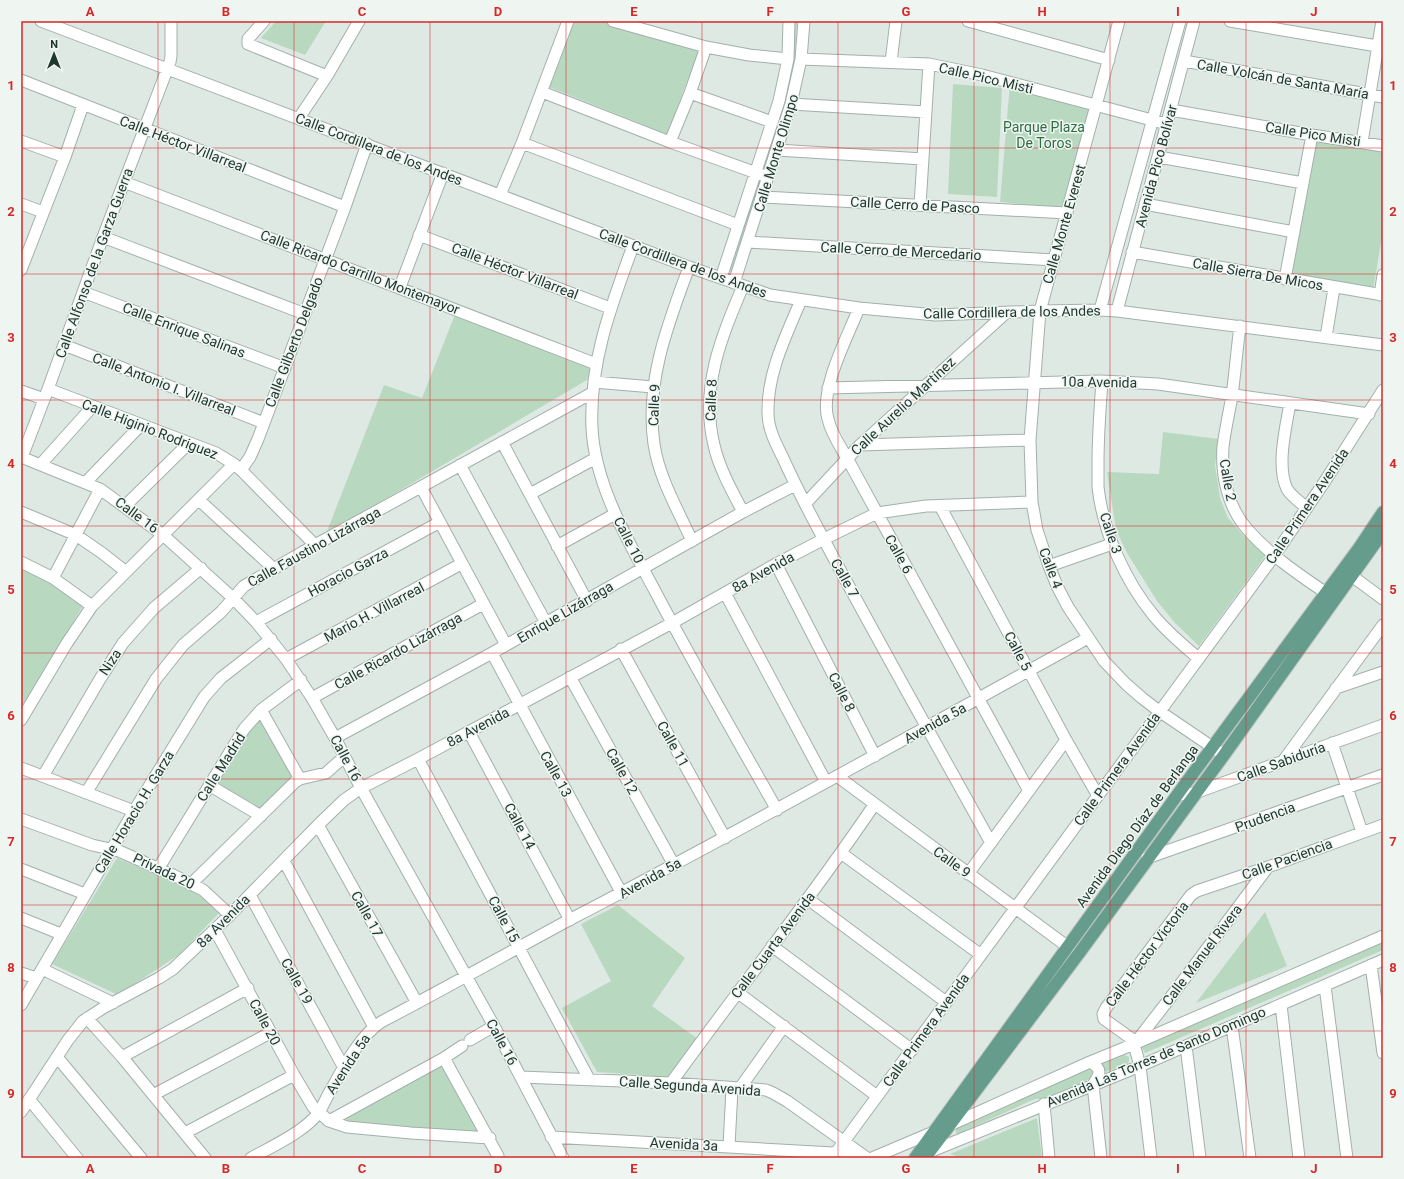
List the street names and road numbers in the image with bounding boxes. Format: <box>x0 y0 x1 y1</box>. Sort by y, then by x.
street label: Calle Volcán de Santa María <box>1196 56 1370 102</box>
street label: Calle Pico Misti <box>937 59 1035 97</box>
street label: Calle Monte Olimpo <box>750 92 802 214</box>
street label: Avenida Pico Bolívar <box>1132 103 1180 229</box>
street label: Calle Cordillera de los Andes <box>293 110 465 188</box>
street label: Calle Héctor Villarreal <box>117 112 249 176</box>
street label: Calle Pico Misti <box>1264 119 1362 149</box>
street label: Calle Monte Everest <box>1039 162 1089 286</box>
street label: Calle Alfonso de la Garza Guerra <box>52 166 136 360</box>
street label: Calle Cerro de Pasco <box>850 194 980 216</box>
street label: Calle Cordillera de los Andes <box>597 225 769 301</box>
street label: Calle Ricardo Carrillo Montemayor <box>258 226 462 318</box>
street label: Calle Héctor Villarreal <box>449 239 581 303</box>
street label: Calle Cerro de Mercedario <box>820 239 982 263</box>
street label: Calle Sierra De Micos <box>1192 255 1324 293</box>
street label: Calle Gilberto Delgado <box>262 275 326 409</box>
street label: Calle Enrique Salinas <box>120 299 248 361</box>
street label: Calle Cordillera de los Andes <box>923 302 1101 322</box>
street label: Calle Antonio I. Villarreal <box>90 349 238 419</box>
street label: Calle Aurelio Martínez <box>848 354 958 458</box>
street label: 10a Avenida <box>1061 373 1137 391</box>
street label: Calle 8 <box>702 378 720 421</box>
street label: Calle 9 <box>645 384 663 426</box>
street label: Calle Higinio Rodriguez <box>80 396 220 462</box>
street label: Calle Primera Avenida <box>1262 445 1352 567</box>
street label: Calle 2 <box>1216 458 1240 502</box>
street label: Calle 16 <box>112 494 162 537</box>
street label: Calle Faustino Lizárraga <box>245 504 383 590</box>
street label: Calle 3 <box>1097 510 1125 556</box>
street label: Calle 10 <box>610 514 648 566</box>
street label: Calle 6 <box>882 532 916 576</box>
street label: Horacio Garza <box>305 544 391 600</box>
street label: Calle 4 <box>1036 545 1066 591</box>
street label: 8a Avenida <box>729 548 797 596</box>
street label: Calle 7 <box>828 556 862 600</box>
street label: Enrique Lizárraga <box>514 578 616 646</box>
street label: Mario H. Villarreal <box>321 579 427 645</box>
street label: Calle Ricardo Lizárraga <box>332 609 464 693</box>
street label: Calle 5 <box>1001 629 1035 674</box>
street label: Niza <box>96 646 124 678</box>
street label: Calle 8 <box>825 670 859 715</box>
street label: Avenida 5a <box>901 699 969 747</box>
street label: 8a Avenida <box>444 704 512 750</box>
street label: Calle Primera Avenida <box>1070 709 1164 829</box>
street label: Calle 11 <box>654 718 692 770</box>
street label: Calle Madrid <box>193 730 249 804</box>
street label: Calle 16 <box>327 732 365 784</box>
street label: Calle Sabiduría <box>1235 739 1327 785</box>
street label: Avenida Diego Díaz de Berlanga <box>1073 742 1201 910</box>
street label: Calle 12 <box>603 745 641 797</box>
street label: Calle Horacio H. Garza <box>91 748 177 876</box>
street label: Calle 13 <box>537 748 575 800</box>
street label: Prudencia <box>1233 799 1297 835</box>
street label: Calle 14 <box>501 800 539 852</box>
street label: Calle Paciencia <box>1240 835 1334 883</box>
street label: Calle 9 <box>930 843 974 881</box>
street label: Privada 20 <box>131 850 197 892</box>
street label: Avenida 5a <box>616 854 684 902</box>
street label: Calle 17 <box>348 888 386 940</box>
street label: Calle Cuarta Avenida <box>728 889 818 1001</box>
street label: 8a Avenida <box>193 891 253 951</box>
street label: Calle 15 <box>485 893 523 945</box>
street label: Calle Héctor Victoria <box>1102 898 1192 1010</box>
street label: Calle Manuel Rivera <box>1159 901 1245 1009</box>
street label: Calle 19 <box>278 955 316 1007</box>
street label: Calle Primera Avenida <box>879 970 973 1090</box>
street label: Calle 20 <box>246 996 284 1048</box>
street label: Avenida Las Torres de Santo Domingo <box>1044 1003 1268 1111</box>
street label: Calle 16 <box>483 1016 521 1068</box>
street label: Avenida 5a <box>323 1031 373 1097</box>
street label: Calle Segunda Avenida <box>619 1073 761 1099</box>
street label: Avenida 3a <box>649 1134 719 1154</box>

